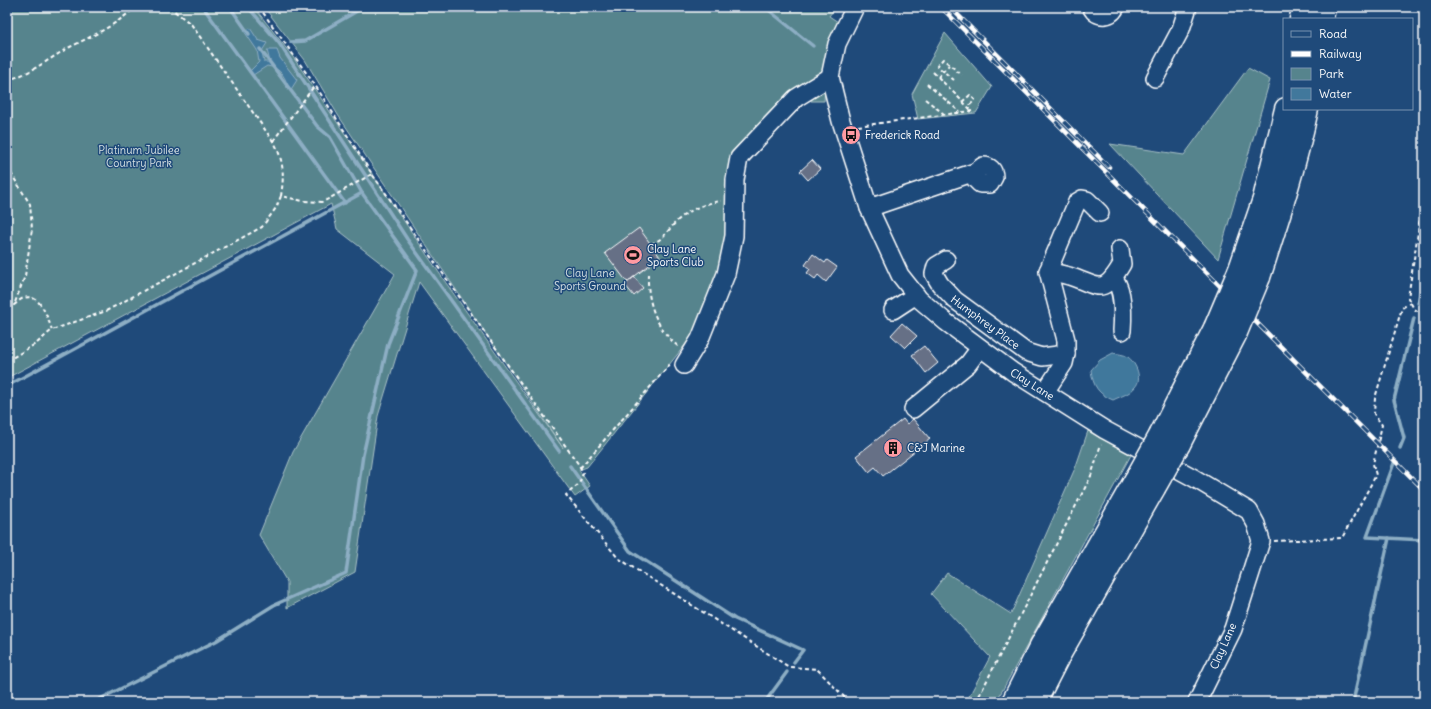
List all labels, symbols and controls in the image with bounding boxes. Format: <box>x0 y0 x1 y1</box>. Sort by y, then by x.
legend <box>1283 18 1413 110</box>
text: Road <box>1319 26 1347 41</box>
text: Railway <box>1319 46 1362 61</box>
text: Park <box>1319 66 1344 81</box>
text: Water <box>1319 86 1352 101</box>
bus stop icon: Frederick Road <box>840 124 862 146</box>
place label: Frederick Road <box>865 128 940 142</box>
park label: Platinum Jubilee Country Park <box>98 143 180 170</box>
place label: Clay Lane Sports Club <box>647 242 704 269</box>
sports icon: Clay Lane Sports Club <box>622 244 644 266</box>
park label: Clay Lane Sports Ground <box>554 266 627 293</box>
street label: Humphrey Place <box>948 292 1023 352</box>
street label: Clay Lane <box>1008 365 1057 403</box>
building icon: C&J Marine <box>882 437 904 459</box>
place label: C&J Marine <box>907 441 965 455</box>
street label: Clay Lane <box>1207 621 1239 671</box>

